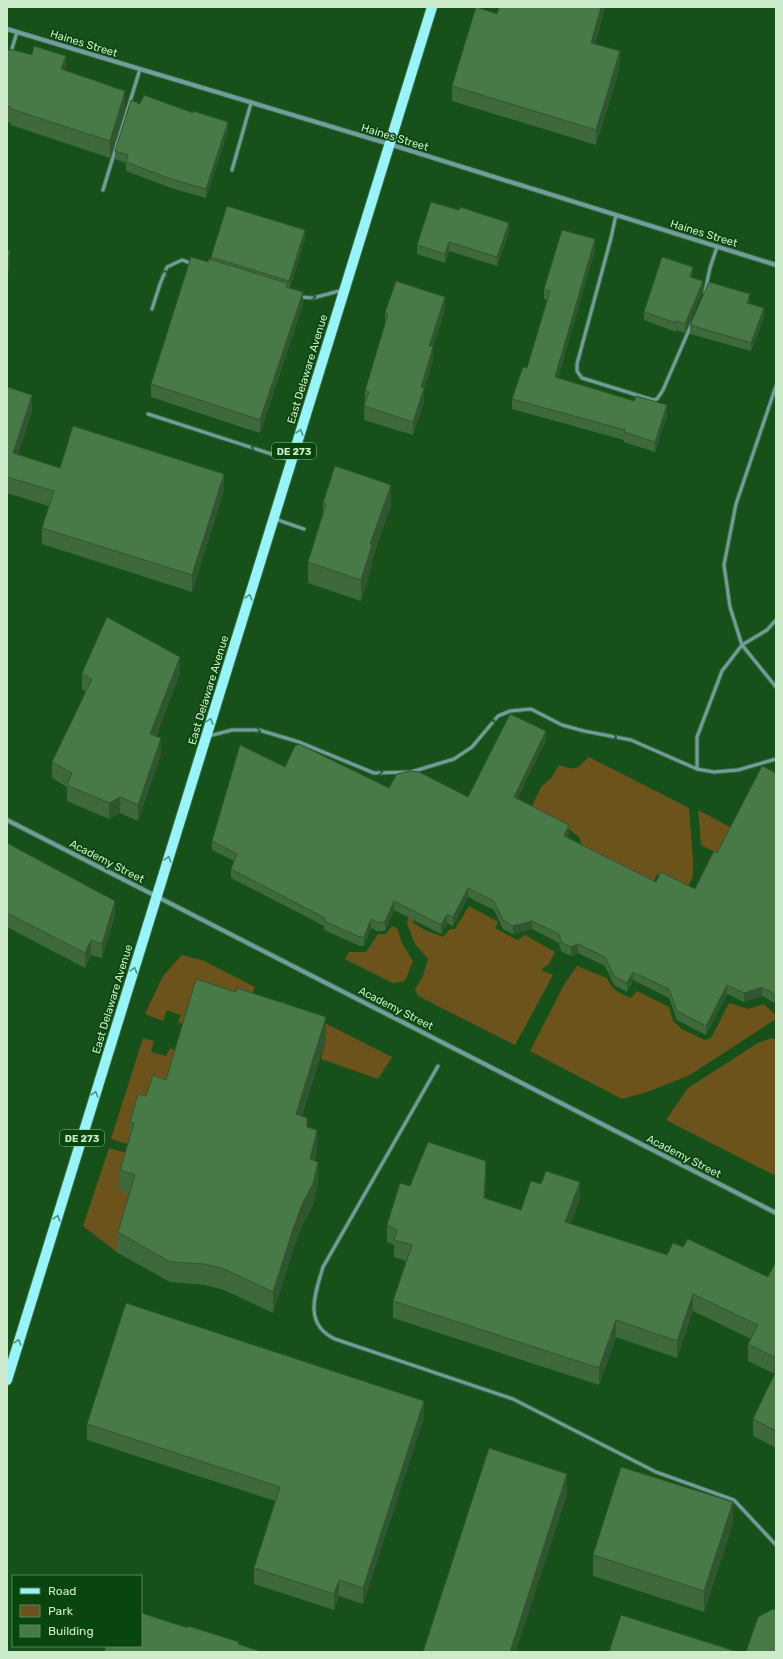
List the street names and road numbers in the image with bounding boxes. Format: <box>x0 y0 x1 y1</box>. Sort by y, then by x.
street label: Haines Street <box>49 27 120 60</box>
street label: Haines Street <box>360 121 431 154</box>
street label: Haines Street <box>669 217 740 250</box>
street label: East Delaware Avenue <box>285 313 330 425</box>
road number: DE 273 <box>272 443 316 459</box>
street label: East Delaware Avenue <box>186 634 231 746</box>
street label: Academy Street <box>67 837 147 886</box>
street label: East Delaware Avenue <box>90 943 135 1055</box>
street label: Academy Street <box>356 984 436 1033</box>
road number: DE 273 <box>60 1130 104 1146</box>
street label: Academy Street <box>644 1132 724 1181</box>

